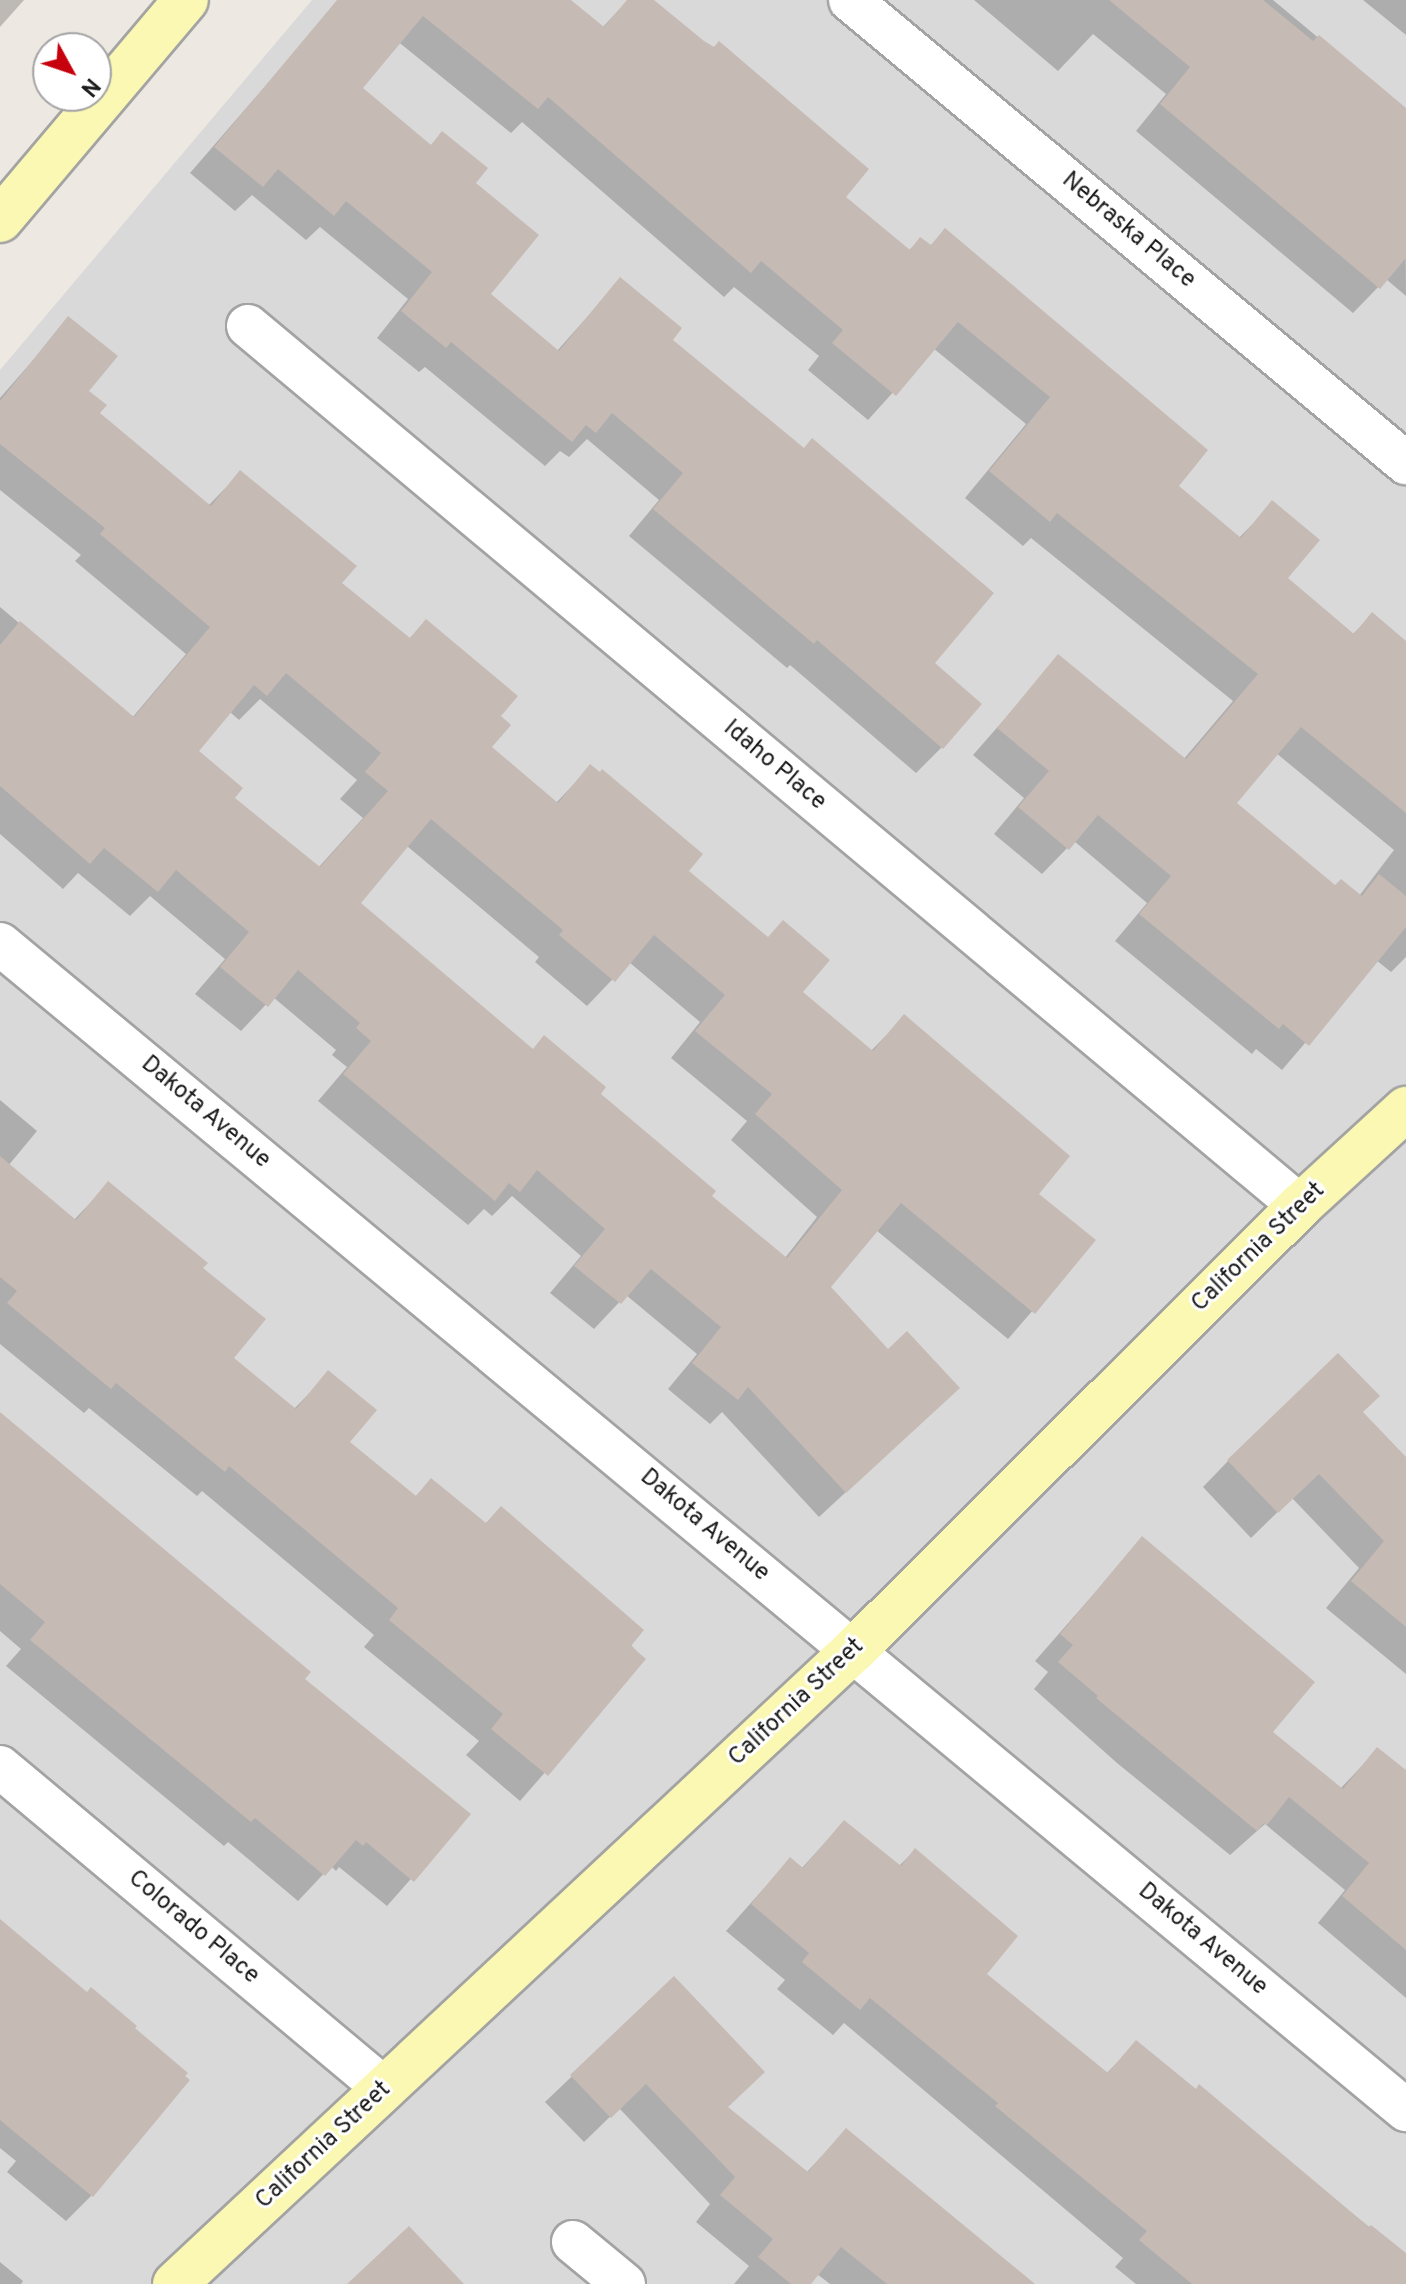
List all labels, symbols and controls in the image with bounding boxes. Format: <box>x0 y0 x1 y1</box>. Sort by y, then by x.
north arrow <box>32 32 112 112</box>
text: N <box>74 72 105 101</box>
street label: Nebraska Place <box>1055 167 1201 295</box>
street label: Idaho Place <box>717 715 831 817</box>
street label: Dakota Avenue <box>134 1050 276 1176</box>
street label: California Street <box>1186 1177 1332 1319</box>
street label: Dakota Avenue <box>633 1463 775 1589</box>
street label: California Street <box>723 1633 871 1773</box>
street label: Colorado Place <box>122 1865 264 1991</box>
street label: Dakota Avenue <box>1131 1877 1273 2003</box>
street label: California Street <box>250 2076 398 2216</box>

